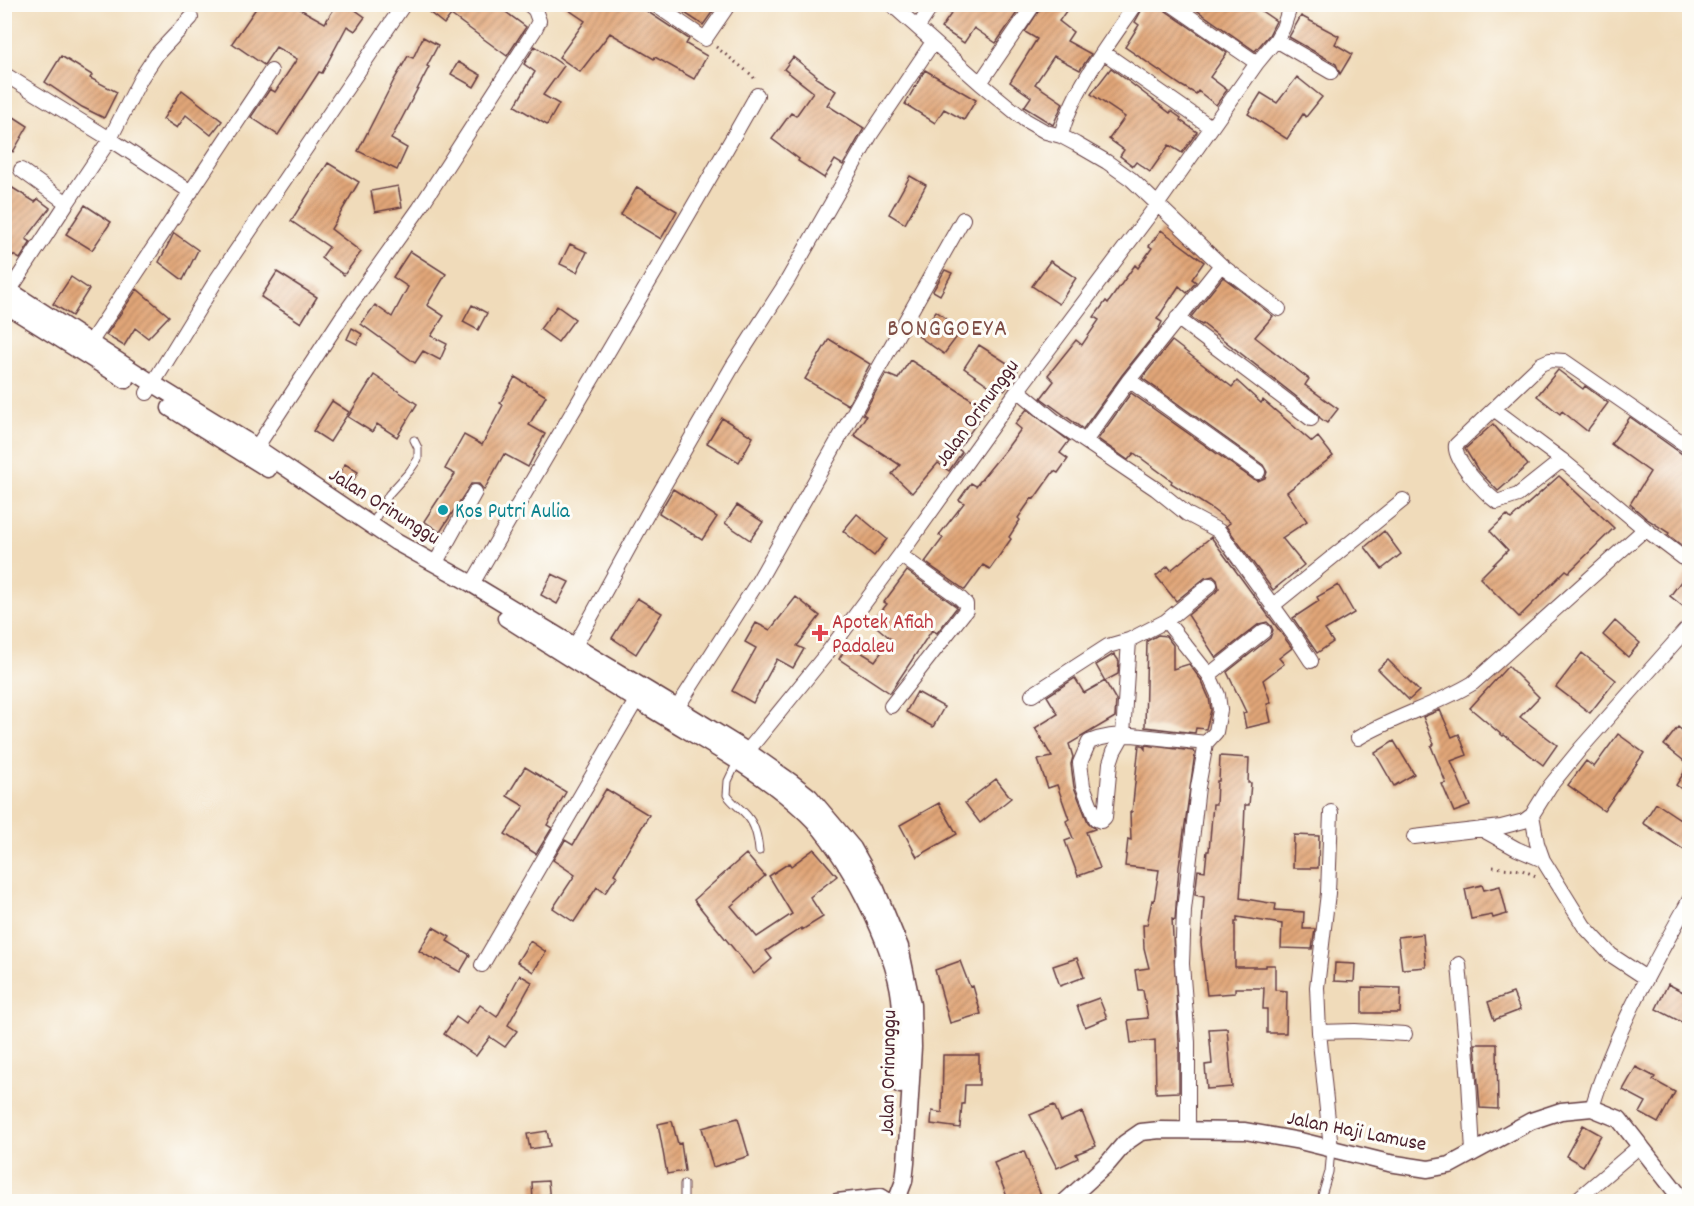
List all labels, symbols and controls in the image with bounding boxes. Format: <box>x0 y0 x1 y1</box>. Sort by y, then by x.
district label: BONGGOEYA <box>887 313 1009 347</box>
street label: Jalan Orinunggu <box>929 354 1028 474</box>
street label: Jalan Orinunggu <box>322 461 445 554</box>
place label: Kos Putri Aulia <box>455 498 571 528</box>
marker: Kos Putri Aulia <box>436 503 450 517</box>
place label: Apotek Afiah Padaleu <box>832 609 934 663</box>
marker: Apotek Afiah Padaleu <box>813 626 827 640</box>
street label: Jalan Orinunggu <box>874 1010 906 1137</box>
street label: Jalan Haji Lamuse <box>1284 1105 1429 1161</box>

